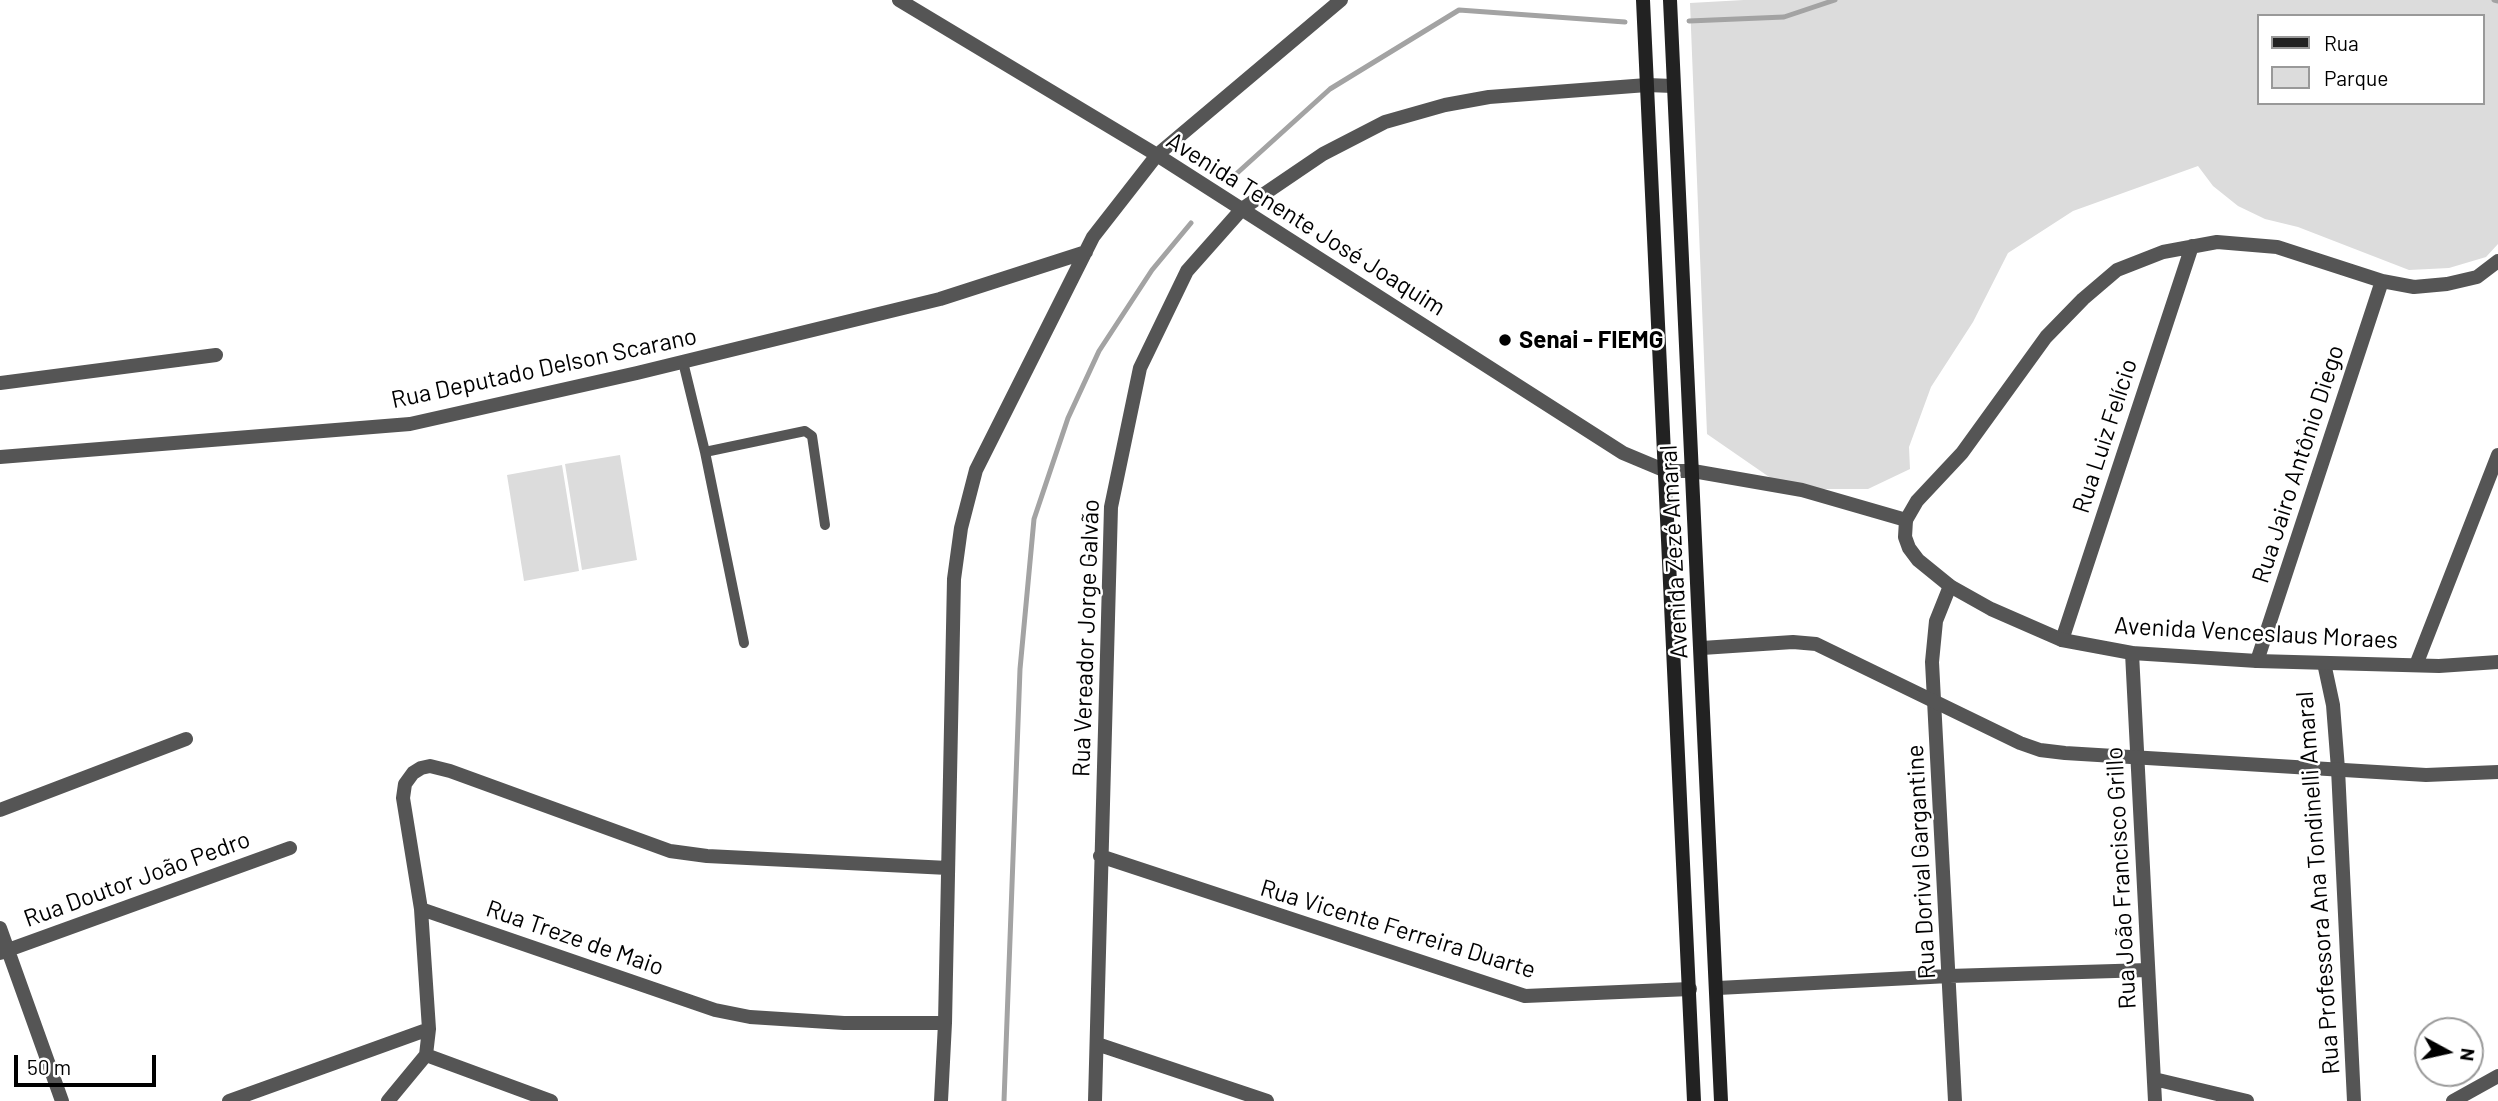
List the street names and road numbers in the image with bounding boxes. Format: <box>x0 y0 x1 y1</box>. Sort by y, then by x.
street label: Avenida Tenente José Joaquim <box>1161 126 1451 322</box>
street label: Rua Deputado Delson Scarano <box>389 322 699 414</box>
street label: Rua Jairo Antônio Diego <box>2246 341 2350 587</box>
street label: Rua Luiz Felício <box>2067 355 2143 517</box>
street label: Avenida Zezé Amaral <box>1654 444 1694 660</box>
street label: Rua Vereador Jorge Galvão <box>1067 499 1105 777</box>
street label: Avenida Venceslaus Moraes <box>2113 611 2399 655</box>
street label: Rua Professora Ana Tondinelli Amaral <box>2290 690 2346 1076</box>
street label: Rua Dorival Gargantine <box>1900 744 1942 980</box>
street label: Rua João Francisco Grillo <box>2100 746 2142 1010</box>
street label: Rua Doutor João Pedro <box>20 825 254 933</box>
street label: Rua Vicente Ferreira Duarte <box>1257 873 1539 985</box>
street label: Rua Treze de Maio <box>482 894 668 982</box>

